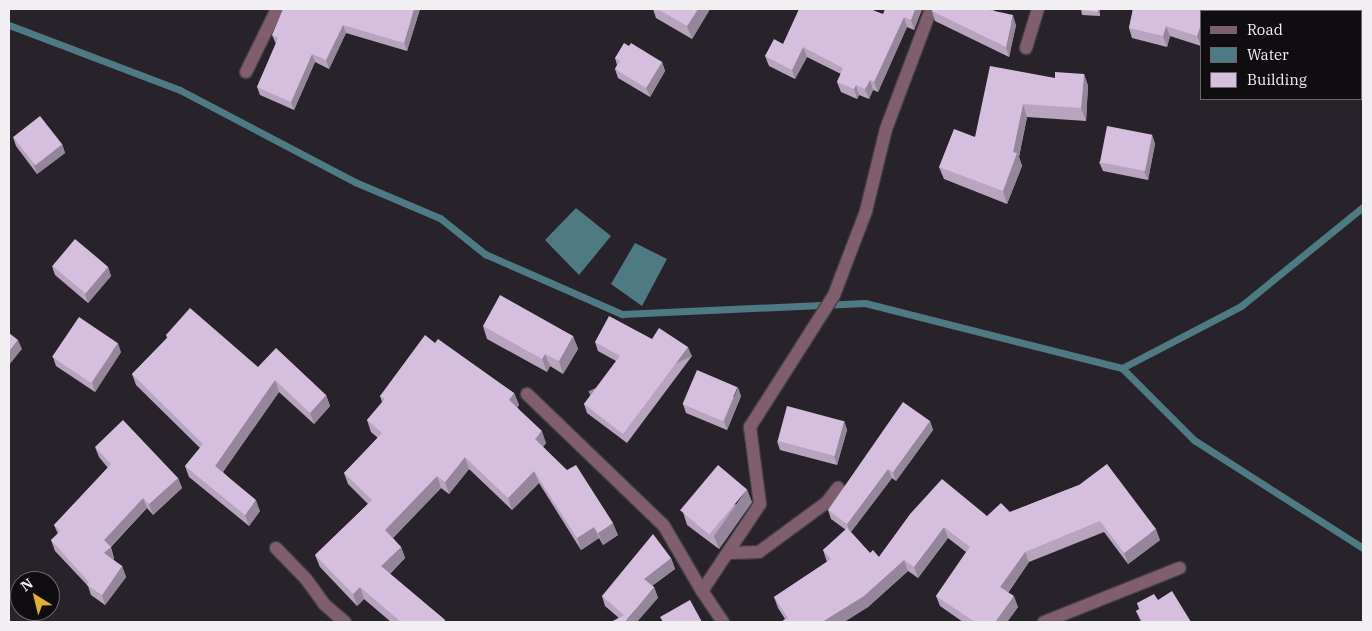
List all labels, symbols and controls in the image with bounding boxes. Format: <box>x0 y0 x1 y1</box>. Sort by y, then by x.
legend <box>1200 10 1362 100</box>
text: Road <box>1247 20 1283 39</box>
text: Water <box>1247 45 1289 64</box>
text: Building <box>1247 70 1307 89</box>
north arrow <box>10 571 60 621</box>
text: N <box>17 574 37 595</box>

